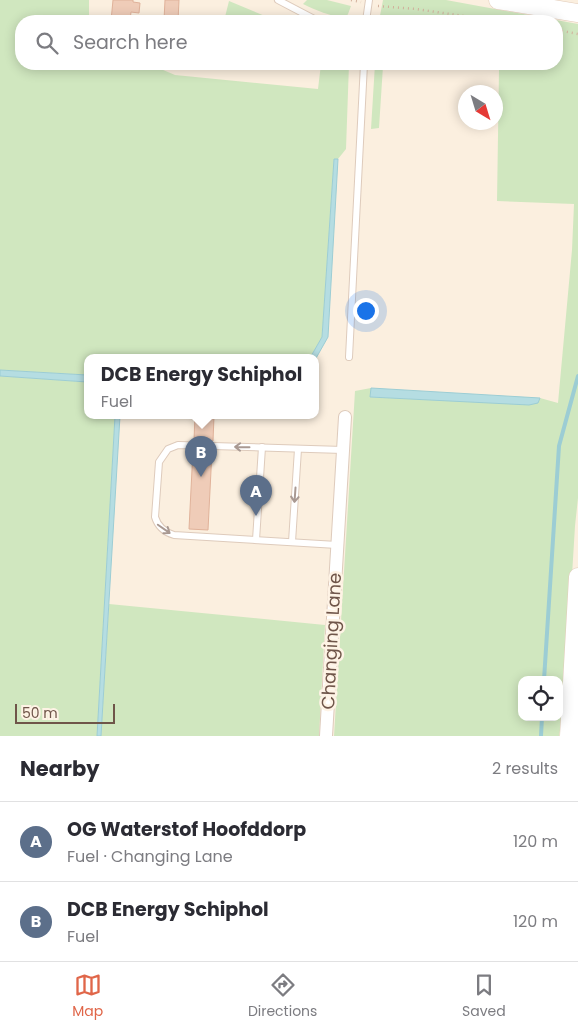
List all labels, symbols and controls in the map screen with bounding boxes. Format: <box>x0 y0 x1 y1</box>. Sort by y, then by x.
search box <box>15 15 563 70</box>
icon: search <box>33 29 61 57</box>
text: Search here <box>73 29 187 56</box>
north arrow <box>458 85 503 130</box>
your location <box>353 298 379 324</box>
popup <box>84 354 319 419</box>
text: DCB Energy Schiphol <box>101 361 302 388</box>
text: Fuel <box>101 390 133 413</box>
pin: B <box>185 436 217 477</box>
one-way arrow <box>234 442 250 452</box>
pin: A <box>240 475 272 516</box>
one-way arrow <box>290 487 300 503</box>
one-way arrow <box>157 524 171 534</box>
street label: Changing Lane <box>315 572 347 710</box>
map controls <box>518 676 563 721</box>
button: locate <box>518 676 563 721</box>
scale bar <box>15 701 115 724</box>
text: 50 m <box>22 703 58 723</box>
text: Nearby <box>20 754 100 783</box>
text: 2 results <box>492 757 558 780</box>
text: OG Waterstof Hoofddorp <box>67 816 306 843</box>
text: A <box>30 830 42 853</box>
text: 120 m <box>513 830 558 853</box>
text: Fuel · Changing Lane <box>67 845 233 868</box>
text: DCB Energy Schiphol <box>67 896 269 923</box>
text: B <box>31 910 41 933</box>
text: 120 m <box>513 910 558 933</box>
text: Fuel <box>67 925 99 948</box>
tab: Map <box>72 971 103 1022</box>
tab: Directions <box>248 971 317 1022</box>
tab: Saved <box>462 971 506 1022</box>

